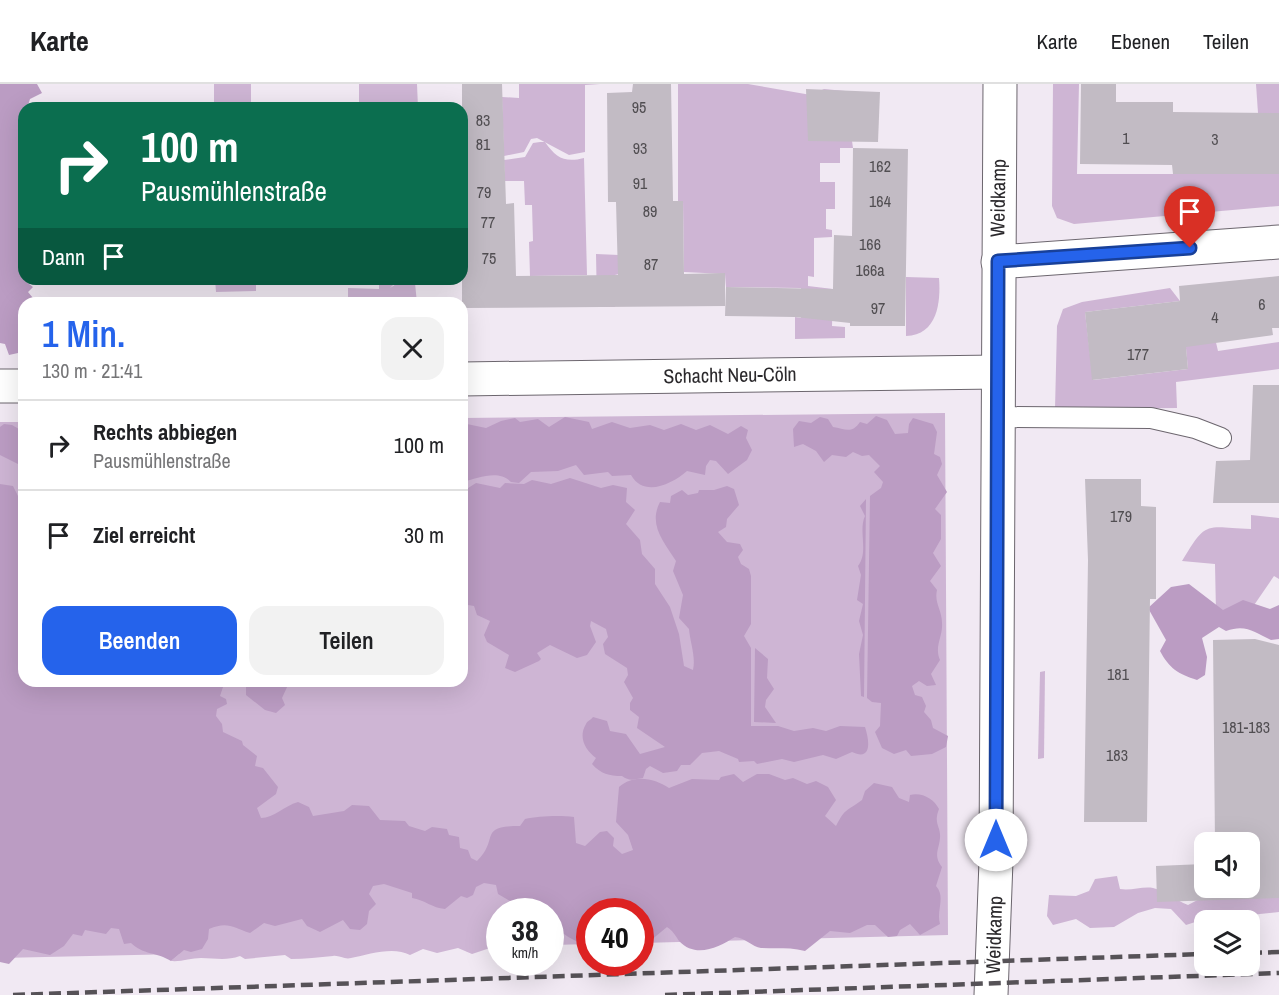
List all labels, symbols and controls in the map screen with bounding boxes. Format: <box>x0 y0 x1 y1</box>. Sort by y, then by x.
text: Karte <box>30 22 89 60</box>
text: Karte <box>1037 27 1078 56</box>
text: Ebenen <box>1111 27 1170 56</box>
text: Teilen <box>1203 27 1249 56</box>
house number: 95 <box>632 96 646 118</box>
house number: 83 <box>476 109 490 131</box>
text: 100 m <box>141 119 239 175</box>
icon: right <box>42 126 120 204</box>
house number: 1 <box>1122 127 1130 149</box>
house number: 3 <box>1211 128 1219 150</box>
house number: 81 <box>476 133 491 155</box>
house number: 93 <box>633 137 647 159</box>
house number: 162 <box>869 155 891 177</box>
street label: Weidkamp <box>983 159 1012 237</box>
house number: 91 <box>633 172 648 194</box>
text: Pausmühlenstraße <box>141 173 327 209</box>
house number: 79 <box>477 181 491 203</box>
pin <box>1164 186 1215 248</box>
house number: 164 <box>869 190 891 212</box>
icon: arrive <box>1173 195 1206 228</box>
house number: 89 <box>643 200 657 222</box>
house number: 77 <box>481 211 495 233</box>
house number: 166 <box>859 233 881 255</box>
icon: arrive <box>97 240 130 273</box>
text: Dann <box>42 242 85 272</box>
house number: 75 <box>482 247 496 269</box>
house number: 87 <box>644 253 658 275</box>
house number: 166a <box>855 259 885 281</box>
house number: 6 <box>1258 293 1266 315</box>
house number: 97 <box>871 297 885 319</box>
house number: 4 <box>1211 306 1219 328</box>
text: 1 Min. <box>42 310 125 358</box>
button: close <box>381 317 444 380</box>
house number: 177 <box>1127 343 1149 365</box>
text: 130 m · 21:41 <box>42 357 142 384</box>
street label: Schacht Neu-Cöln <box>663 360 797 389</box>
text: Rechts abbiegen <box>93 417 237 447</box>
icon: right <box>42 429 75 462</box>
text: 100 m <box>394 430 444 460</box>
text: Pausmühlenstraße <box>93 447 231 474</box>
house number: 179 <box>1110 505 1132 527</box>
icon: arrive <box>42 519 75 552</box>
text: Ziel erreicht <box>93 520 195 550</box>
text: 30 m <box>404 520 444 550</box>
button: Beenden <box>42 606 237 675</box>
button: Teilen <box>249 606 444 675</box>
house number: 181 <box>1107 663 1130 685</box>
house number: 181-183 <box>1222 716 1270 738</box>
house number: 183 <box>1106 744 1128 766</box>
position arrow <box>964 808 1028 872</box>
map controls <box>1194 832 1260 976</box>
button: sound <box>1194 832 1260 898</box>
street label: Weidkamp <box>979 895 1008 974</box>
speed limit sign: 40 <box>576 898 654 976</box>
text: 38 <box>511 910 539 950</box>
button: layers <box>1194 910 1260 976</box>
text: km/h <box>512 942 538 963</box>

